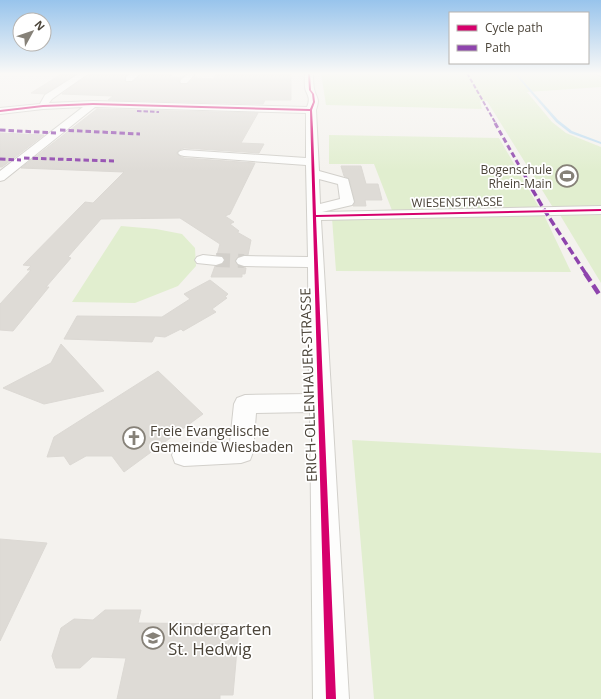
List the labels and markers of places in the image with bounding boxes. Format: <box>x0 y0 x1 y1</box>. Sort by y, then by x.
place label: Bogenschule Rhein-Main <box>480 161 552 192</box>
sports icon: Bogenschule Rhein-Main <box>554 163 580 189</box>
place label: Freie Evangelische Gemeinde Wiesbaden <box>150 421 293 456</box>
church icon: Freie Evangelische Gemeinde Wiesbaden <box>121 425 147 451</box>
place label: Kindergarten St. Hedwig <box>168 617 272 660</box>
school or university icon: Kindergarten St. Hedwig <box>140 625 166 651</box>

